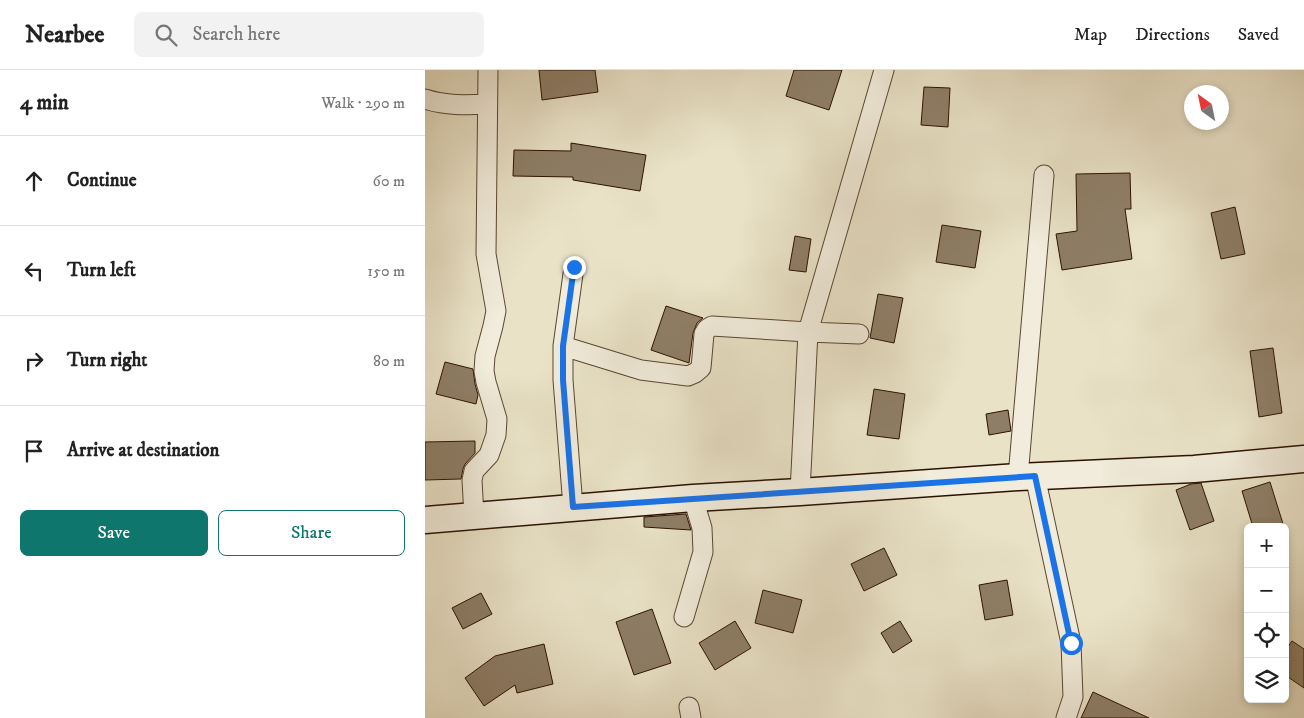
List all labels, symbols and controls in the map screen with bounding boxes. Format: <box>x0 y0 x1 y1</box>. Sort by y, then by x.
search box <box>134 12 484 57</box>
text: Nearbee <box>25 20 104 50</box>
icon: search <box>152 21 180 49</box>
text: Search here <box>192 23 280 46</box>
text: Map <box>1074 24 1107 46</box>
text: Directions <box>1135 24 1210 46</box>
text: Saved <box>1238 24 1279 46</box>
north arrow <box>1184 85 1229 130</box>
text: 4 min <box>20 90 69 116</box>
text: Walk · 290 m <box>321 93 405 113</box>
icon: ahead <box>20 167 48 195</box>
text: Continue <box>67 169 137 192</box>
text: 60 m <box>373 171 405 191</box>
route end <box>563 256 586 279</box>
icon: left <box>20 257 48 285</box>
text: Turn left <box>67 259 136 282</box>
text: 150 m <box>367 261 405 281</box>
icon: right <box>20 347 48 375</box>
text: Turn right <box>67 349 147 372</box>
text: 80 m <box>373 351 405 371</box>
icon: arrive <box>20 437 48 465</box>
text: Arrive at destination <box>67 439 219 462</box>
button: Save <box>20 510 208 556</box>
button: Share <box>218 510 405 556</box>
map controls <box>1244 523 1289 703</box>
button: + <box>1244 523 1289 568</box>
button: − <box>1244 568 1289 613</box>
button: locate <box>1244 613 1289 658</box>
route start <box>1060 632 1083 655</box>
button: layers <box>1244 658 1289 703</box>

